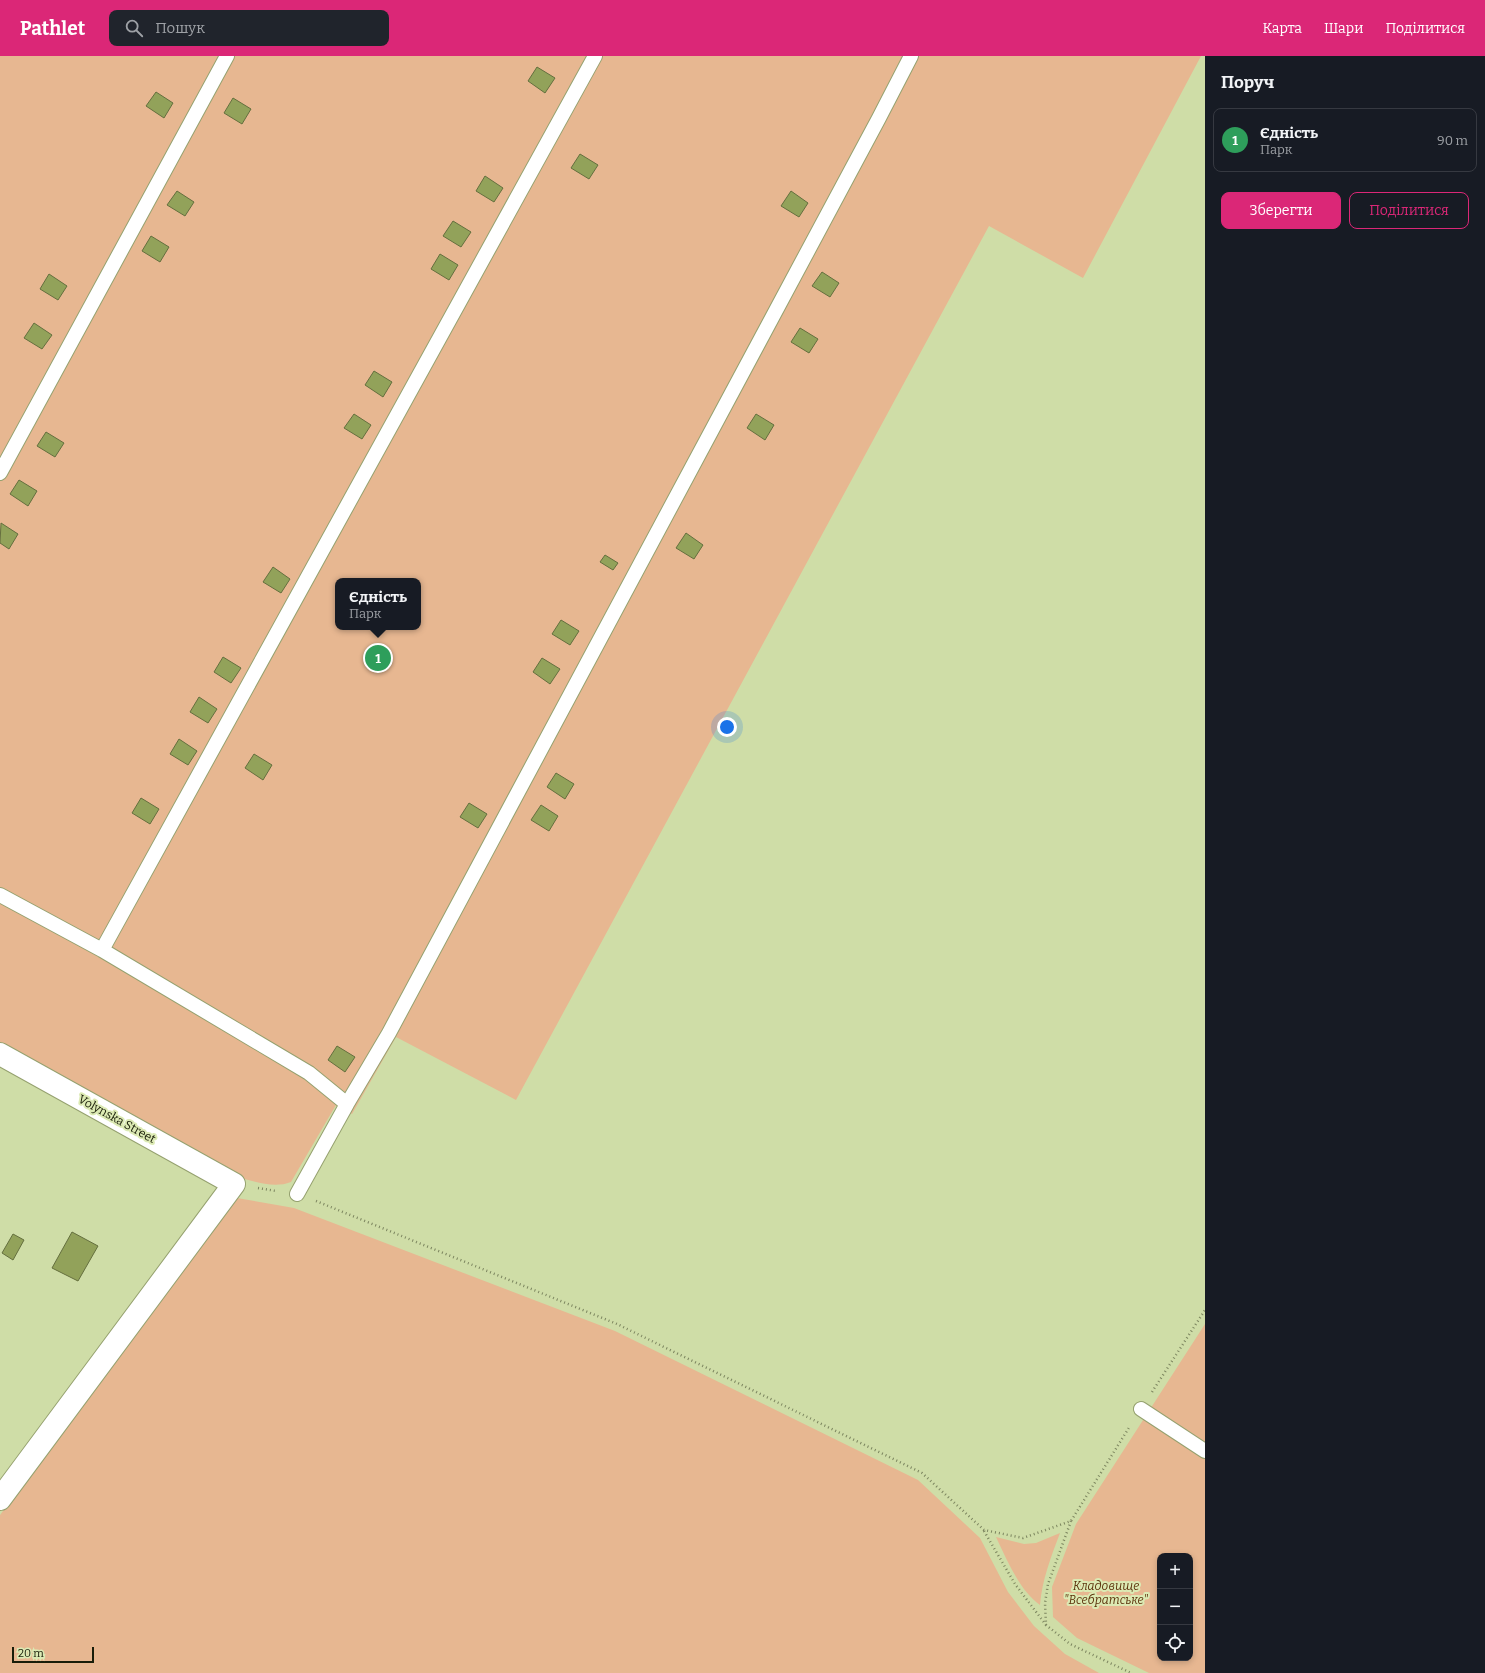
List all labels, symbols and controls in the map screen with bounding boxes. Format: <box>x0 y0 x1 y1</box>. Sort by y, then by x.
search box <box>109 10 389 46</box>
text: Pathlet <box>20 17 85 40</box>
icon: search <box>123 17 145 39</box>
text: Пошук <box>155 19 205 37</box>
text: Карта <box>1263 20 1302 37</box>
text: Шари <box>1324 20 1363 37</box>
text: Поділитися <box>1385 20 1465 37</box>
text: Поруч <box>1221 72 1274 93</box>
text: Єдність <box>1260 124 1318 142</box>
text: 1 <box>1232 133 1238 148</box>
text: 90 m <box>1437 133 1468 148</box>
text: Парк <box>1260 142 1292 157</box>
button: Зберегти <box>1221 192 1341 229</box>
button: Поділитися <box>1349 192 1469 229</box>
popup <box>335 578 421 630</box>
text: Єдність <box>349 588 407 606</box>
text: Парк <box>349 606 381 621</box>
pin: 1 <box>365 643 391 673</box>
your location <box>717 717 737 737</box>
street label: Volynska Street <box>76 1092 159 1146</box>
map controls <box>1157 1553 1193 1661</box>
button: + <box>1157 1553 1193 1589</box>
park label: Кладовище "Всебратське" <box>1064 1579 1148 1607</box>
button: − <box>1157 1589 1193 1625</box>
button: locate <box>1157 1625 1193 1661</box>
scale bar <box>12 1645 94 1664</box>
text: 20 m <box>18 1647 44 1660</box>

